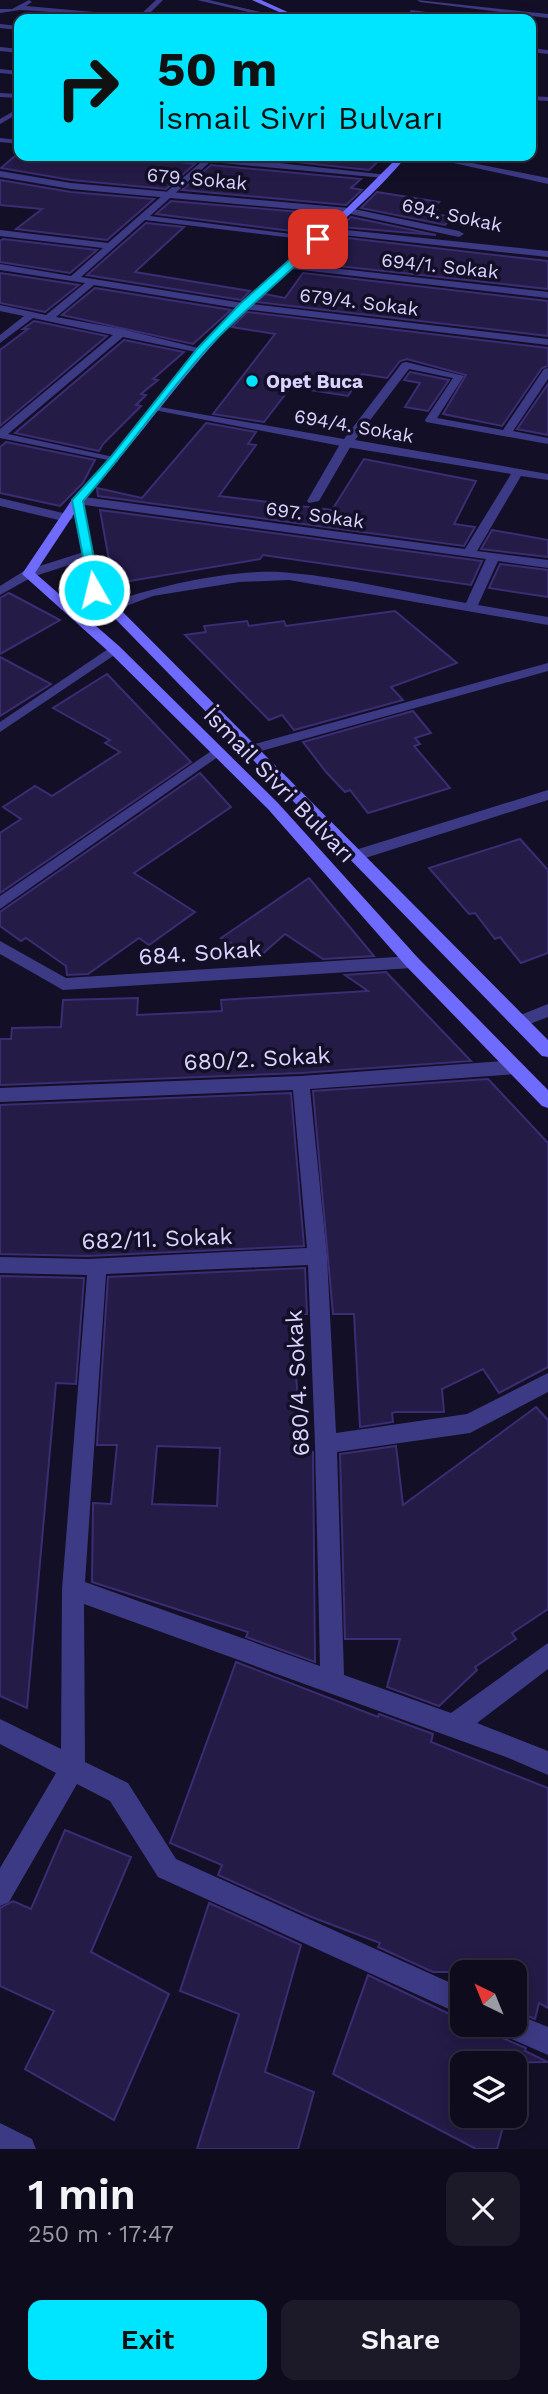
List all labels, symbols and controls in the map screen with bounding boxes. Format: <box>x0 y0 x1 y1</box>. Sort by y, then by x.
text: 50 m <box>157 40 277 98</box>
icon: right <box>42 42 133 133</box>
text: İsmail Sivri Bulvarı <box>157 99 443 137</box>
street label: 679. Sokak <box>146 163 248 195</box>
street label: 694. Sokak <box>400 193 504 237</box>
pin <box>288 209 348 269</box>
icon: arrive <box>299 220 337 258</box>
street label: 694/1. Sokak <box>380 248 500 284</box>
street label: 679/4. Sokak <box>298 283 420 321</box>
place label: Opet Buca <box>266 370 363 393</box>
marker: Opet Buca <box>244 373 260 389</box>
street label: 694/4. Sokak <box>292 404 416 448</box>
street label: 697. Sokak <box>264 497 366 533</box>
position arrow <box>57 553 131 627</box>
street label: İsmail Sivri Bulvarı <box>198 702 360 868</box>
street label: 684. Sokak <box>138 935 262 971</box>
street label: 680/2. Sokak <box>183 1042 331 1076</box>
street label: 682/11. Sokak <box>81 1223 233 1255</box>
street label: 680/4. Sokak <box>281 1309 315 1457</box>
north arrow <box>450 1960 527 2037</box>
map controls <box>450 1960 527 2128</box>
button: layers <box>450 2051 527 2128</box>
text: 1 min <box>28 2170 136 2219</box>
button: close <box>446 2172 520 2246</box>
text: 250 m · 17:47 <box>28 2221 174 2248</box>
button: Exit <box>28 2300 267 2380</box>
button: Share <box>281 2300 520 2380</box>

